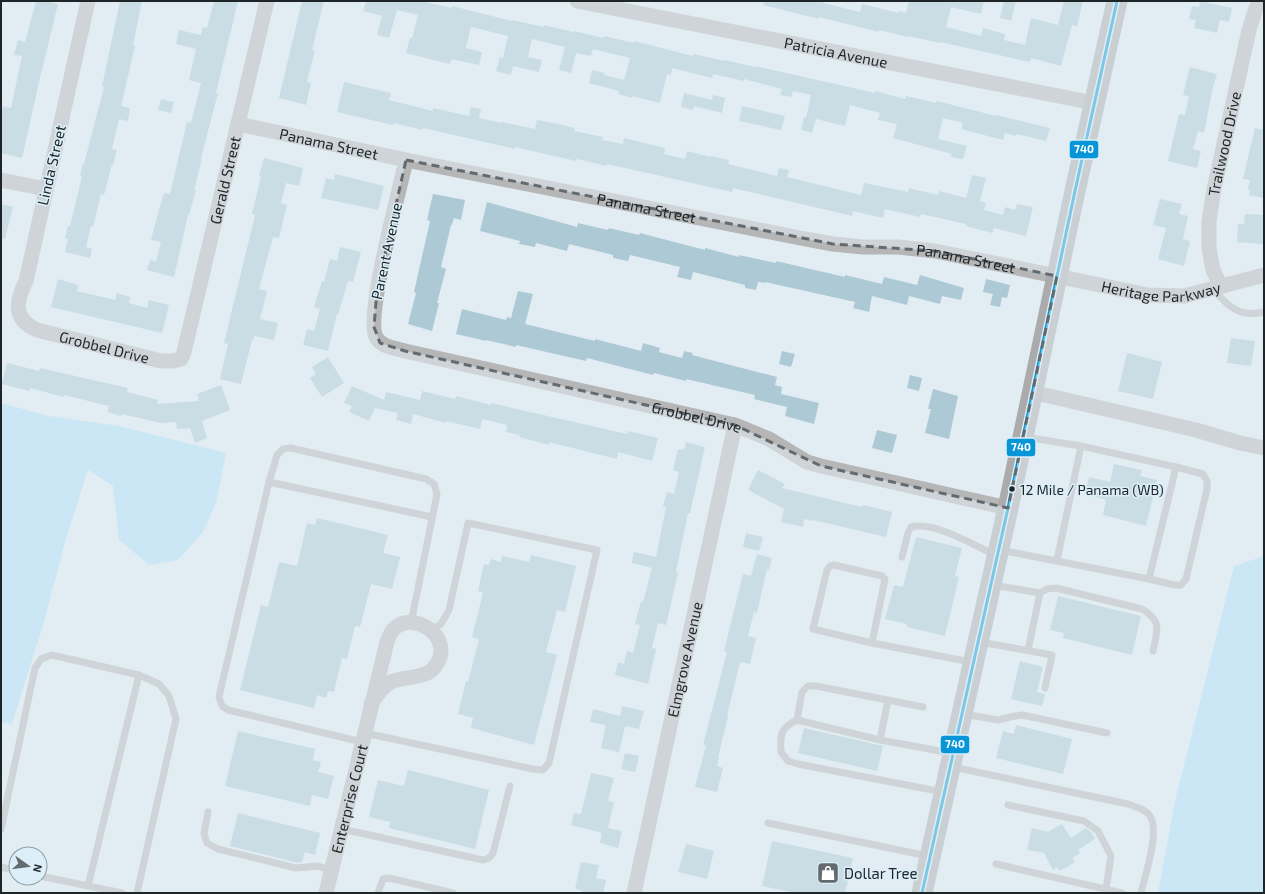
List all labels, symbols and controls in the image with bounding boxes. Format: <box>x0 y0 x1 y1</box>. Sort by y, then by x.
street label: Patricia Avenue <box>783 33 889 71</box>
street label: Trailwood Drive <box>1204 90 1244 197</box>
street label: Linda Street <box>33 123 69 207</box>
street label: Panama Street <box>278 124 380 163</box>
street label: Gerald Street <box>206 134 244 226</box>
line badge: 740 <box>1069 140 1099 159</box>
text: 740 <box>1074 142 1094 155</box>
street label: Panama Street <box>595 189 698 226</box>
street label: Parent Avenue <box>367 201 405 301</box>
street label: Panama Street <box>916 240 1017 276</box>
street label: Heritage Parkway <box>1100 277 1223 305</box>
street label: Grobbel Drive <box>58 327 151 367</box>
street label: Grobbel Drive <box>650 398 745 436</box>
line badge: 740 <box>1006 438 1036 457</box>
text: 740 <box>1011 440 1031 453</box>
place label: 12 Mile / Panama (WB) <box>1020 481 1164 498</box>
marker: 12 Mile / Panama (WB) <box>1007 484 1017 494</box>
street label: Elmgrove Avenue <box>663 600 706 719</box>
line badge: 740 <box>940 735 970 754</box>
text: 740 <box>945 737 965 750</box>
street label: Enterprise Court <box>327 742 371 855</box>
north arrow <box>8 846 48 886</box>
shop icon: Dollar Tree <box>815 860 841 886</box>
text: N <box>31 863 45 874</box>
place label: Dollar Tree <box>844 864 918 882</box>

